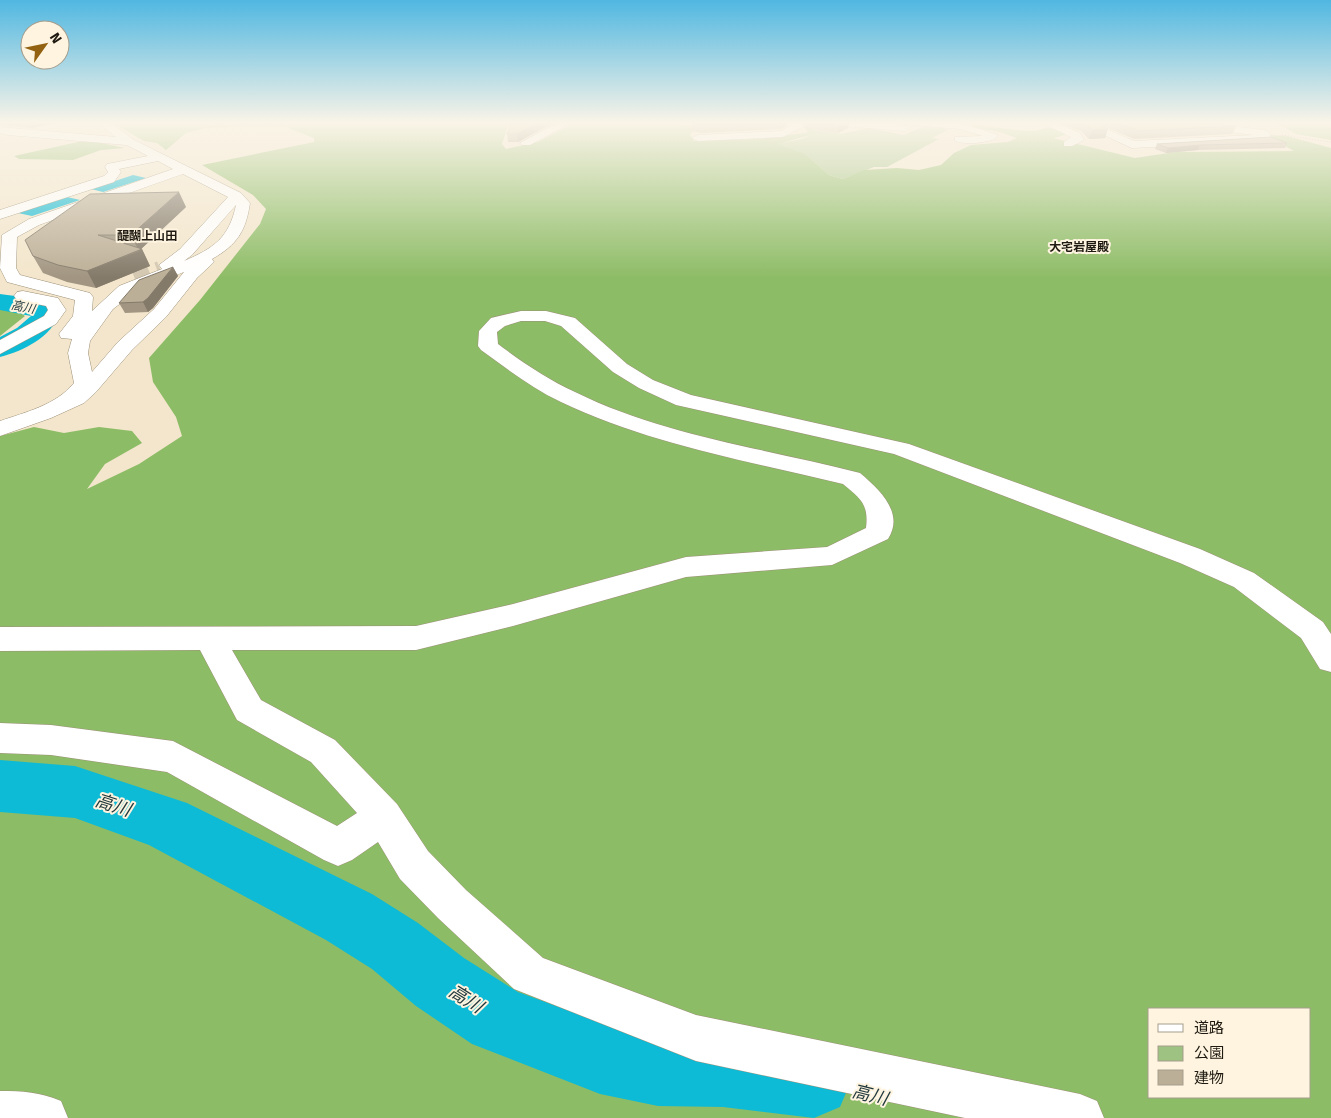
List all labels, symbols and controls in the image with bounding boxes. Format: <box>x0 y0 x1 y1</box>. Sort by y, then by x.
north arrow <box>20 20 70 70</box>
text: N <box>46 30 65 47</box>
district label: 醍醐上山田 <box>117 229 177 243</box>
district label: 大宅岩屋殿 <box>1049 240 1109 254</box>
water label: 高川 <box>10 298 38 317</box>
water label: 高川 <box>92 789 135 822</box>
water label: 高川 <box>445 980 489 1019</box>
legend <box>1148 1008 1311 1098</box>
text: 道路 <box>1194 1019 1224 1037</box>
text: 公園 <box>1194 1044 1224 1062</box>
text: 建物 <box>1194 1069 1224 1087</box>
water label: 高川 <box>850 1080 892 1111</box>

